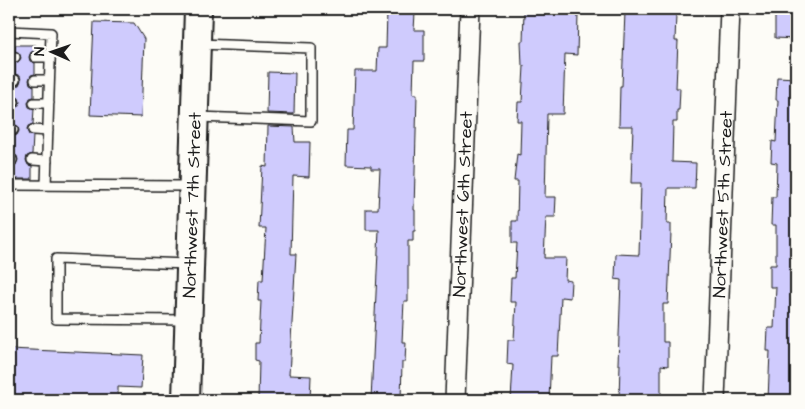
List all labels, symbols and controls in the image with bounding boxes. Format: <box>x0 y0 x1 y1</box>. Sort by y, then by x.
north arrow <box>28 28 78 78</box>
text: N <box>30 47 50 56</box>
street label: Northwest 5th Street <box>706 109 739 298</box>
street label: Northwest 6th Street <box>446 110 479 297</box>
street label: Northwest 7th Street <box>177 111 207 298</box>

